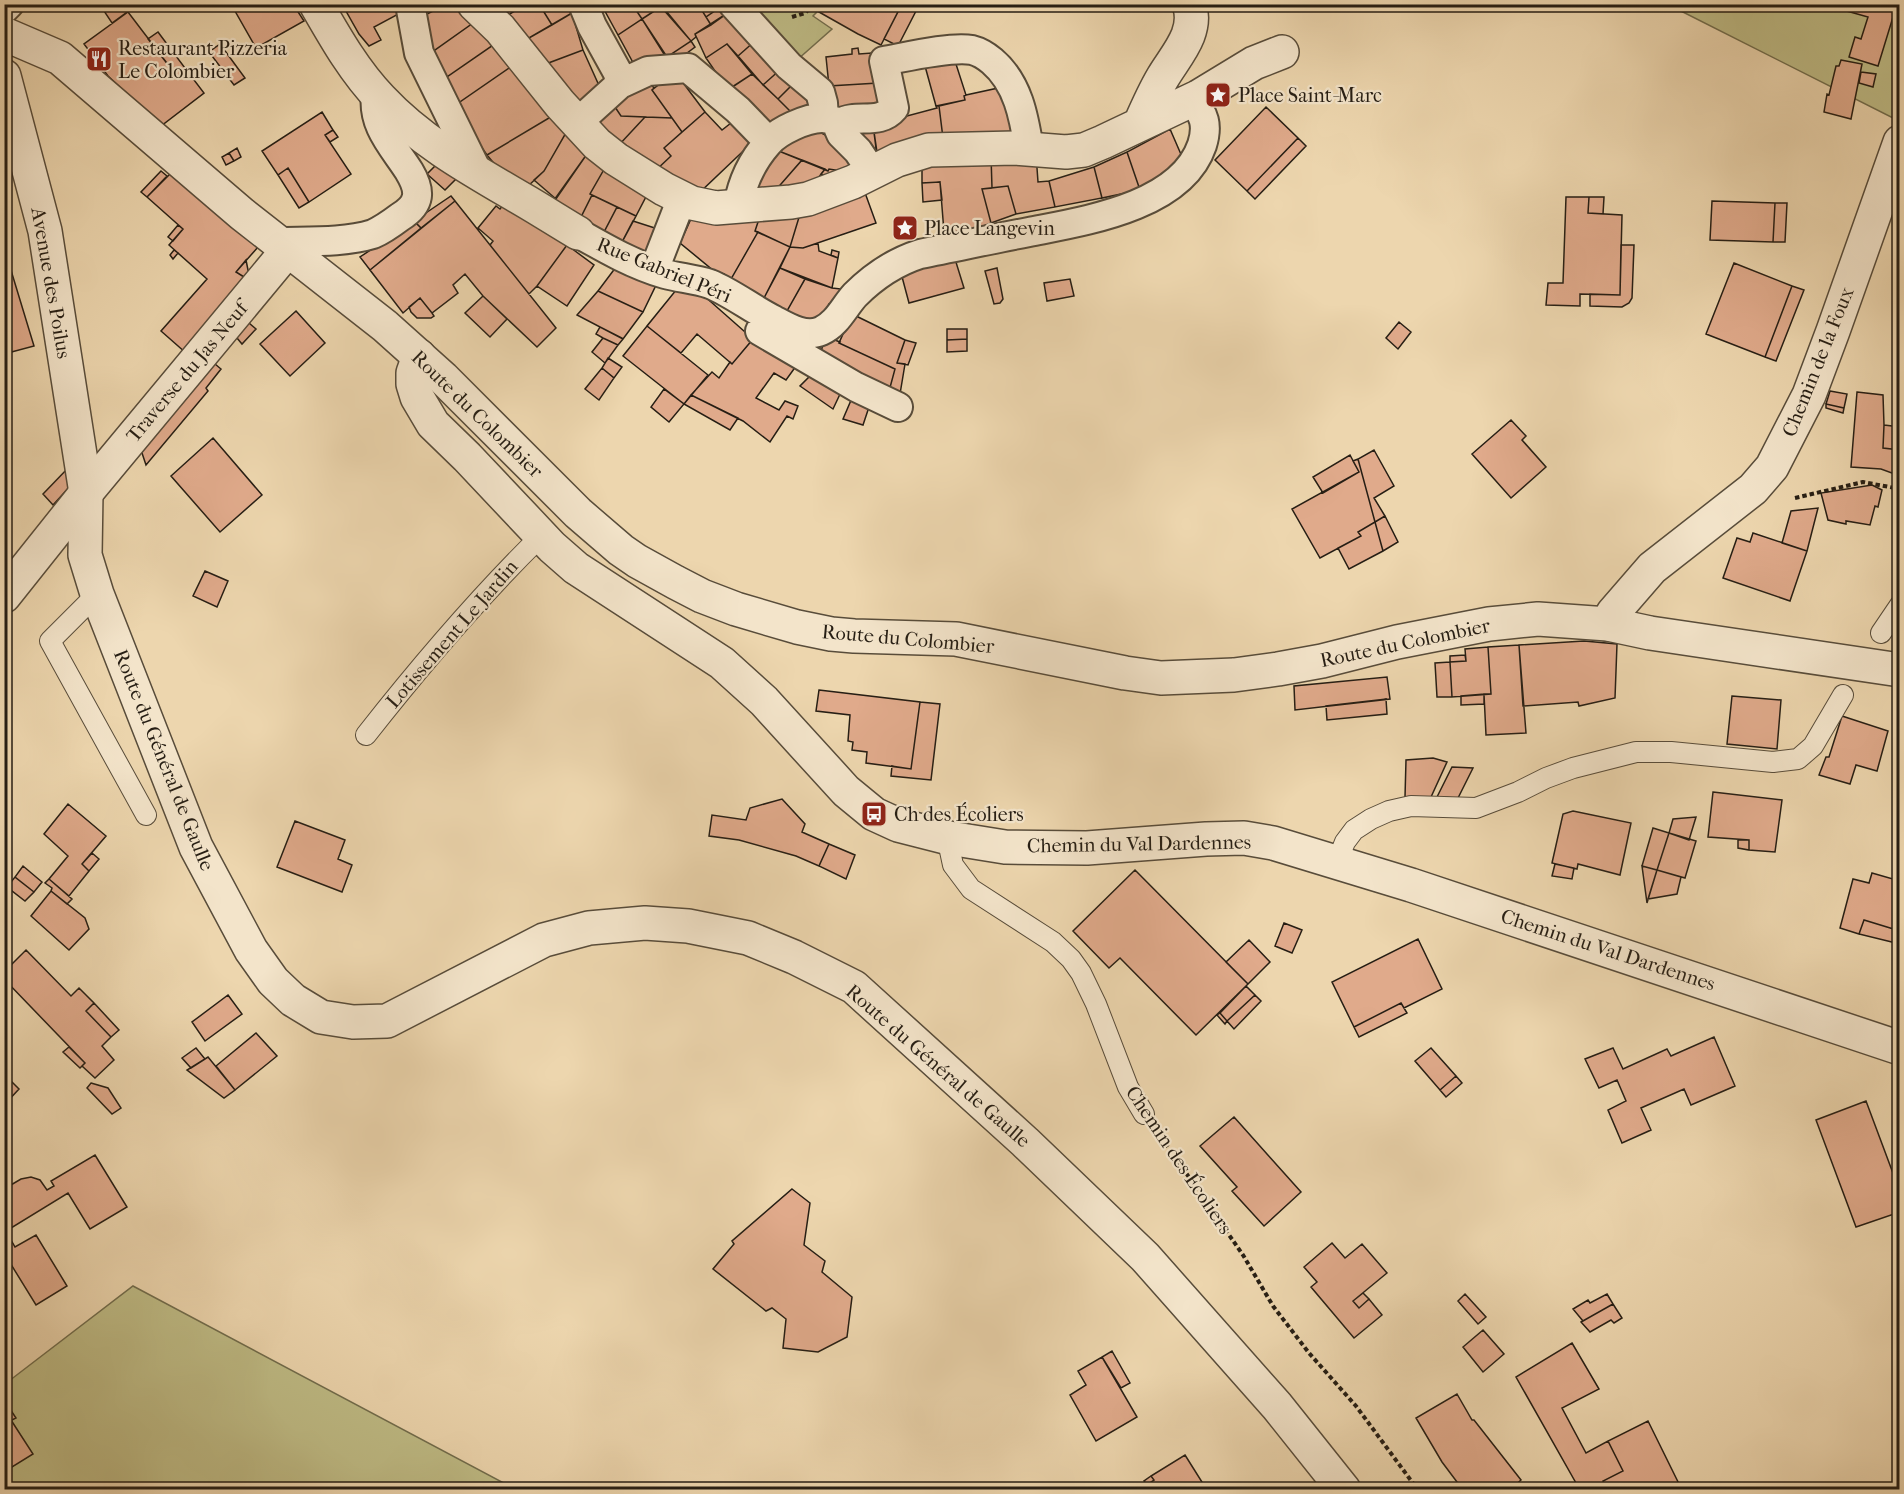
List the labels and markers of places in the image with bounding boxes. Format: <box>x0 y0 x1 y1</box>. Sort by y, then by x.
place label: Restaurant Pizzeria Le Colombier <box>118 37 288 83</box>
restaurant icon: Restaurant Pizzeria Le Colombier <box>84 44 114 74</box>
place icon: Place Saint-Marc <box>1203 80 1233 110</box>
place label: Place Saint-Marc <box>1238 84 1382 107</box>
place icon: Place Langevin <box>890 213 920 243</box>
place label: Place Langevin <box>924 217 1055 240</box>
bus stop icon: Ch des Écoliers <box>859 799 889 829</box>
place label: Ch des Écoliers <box>894 802 1024 826</box>

